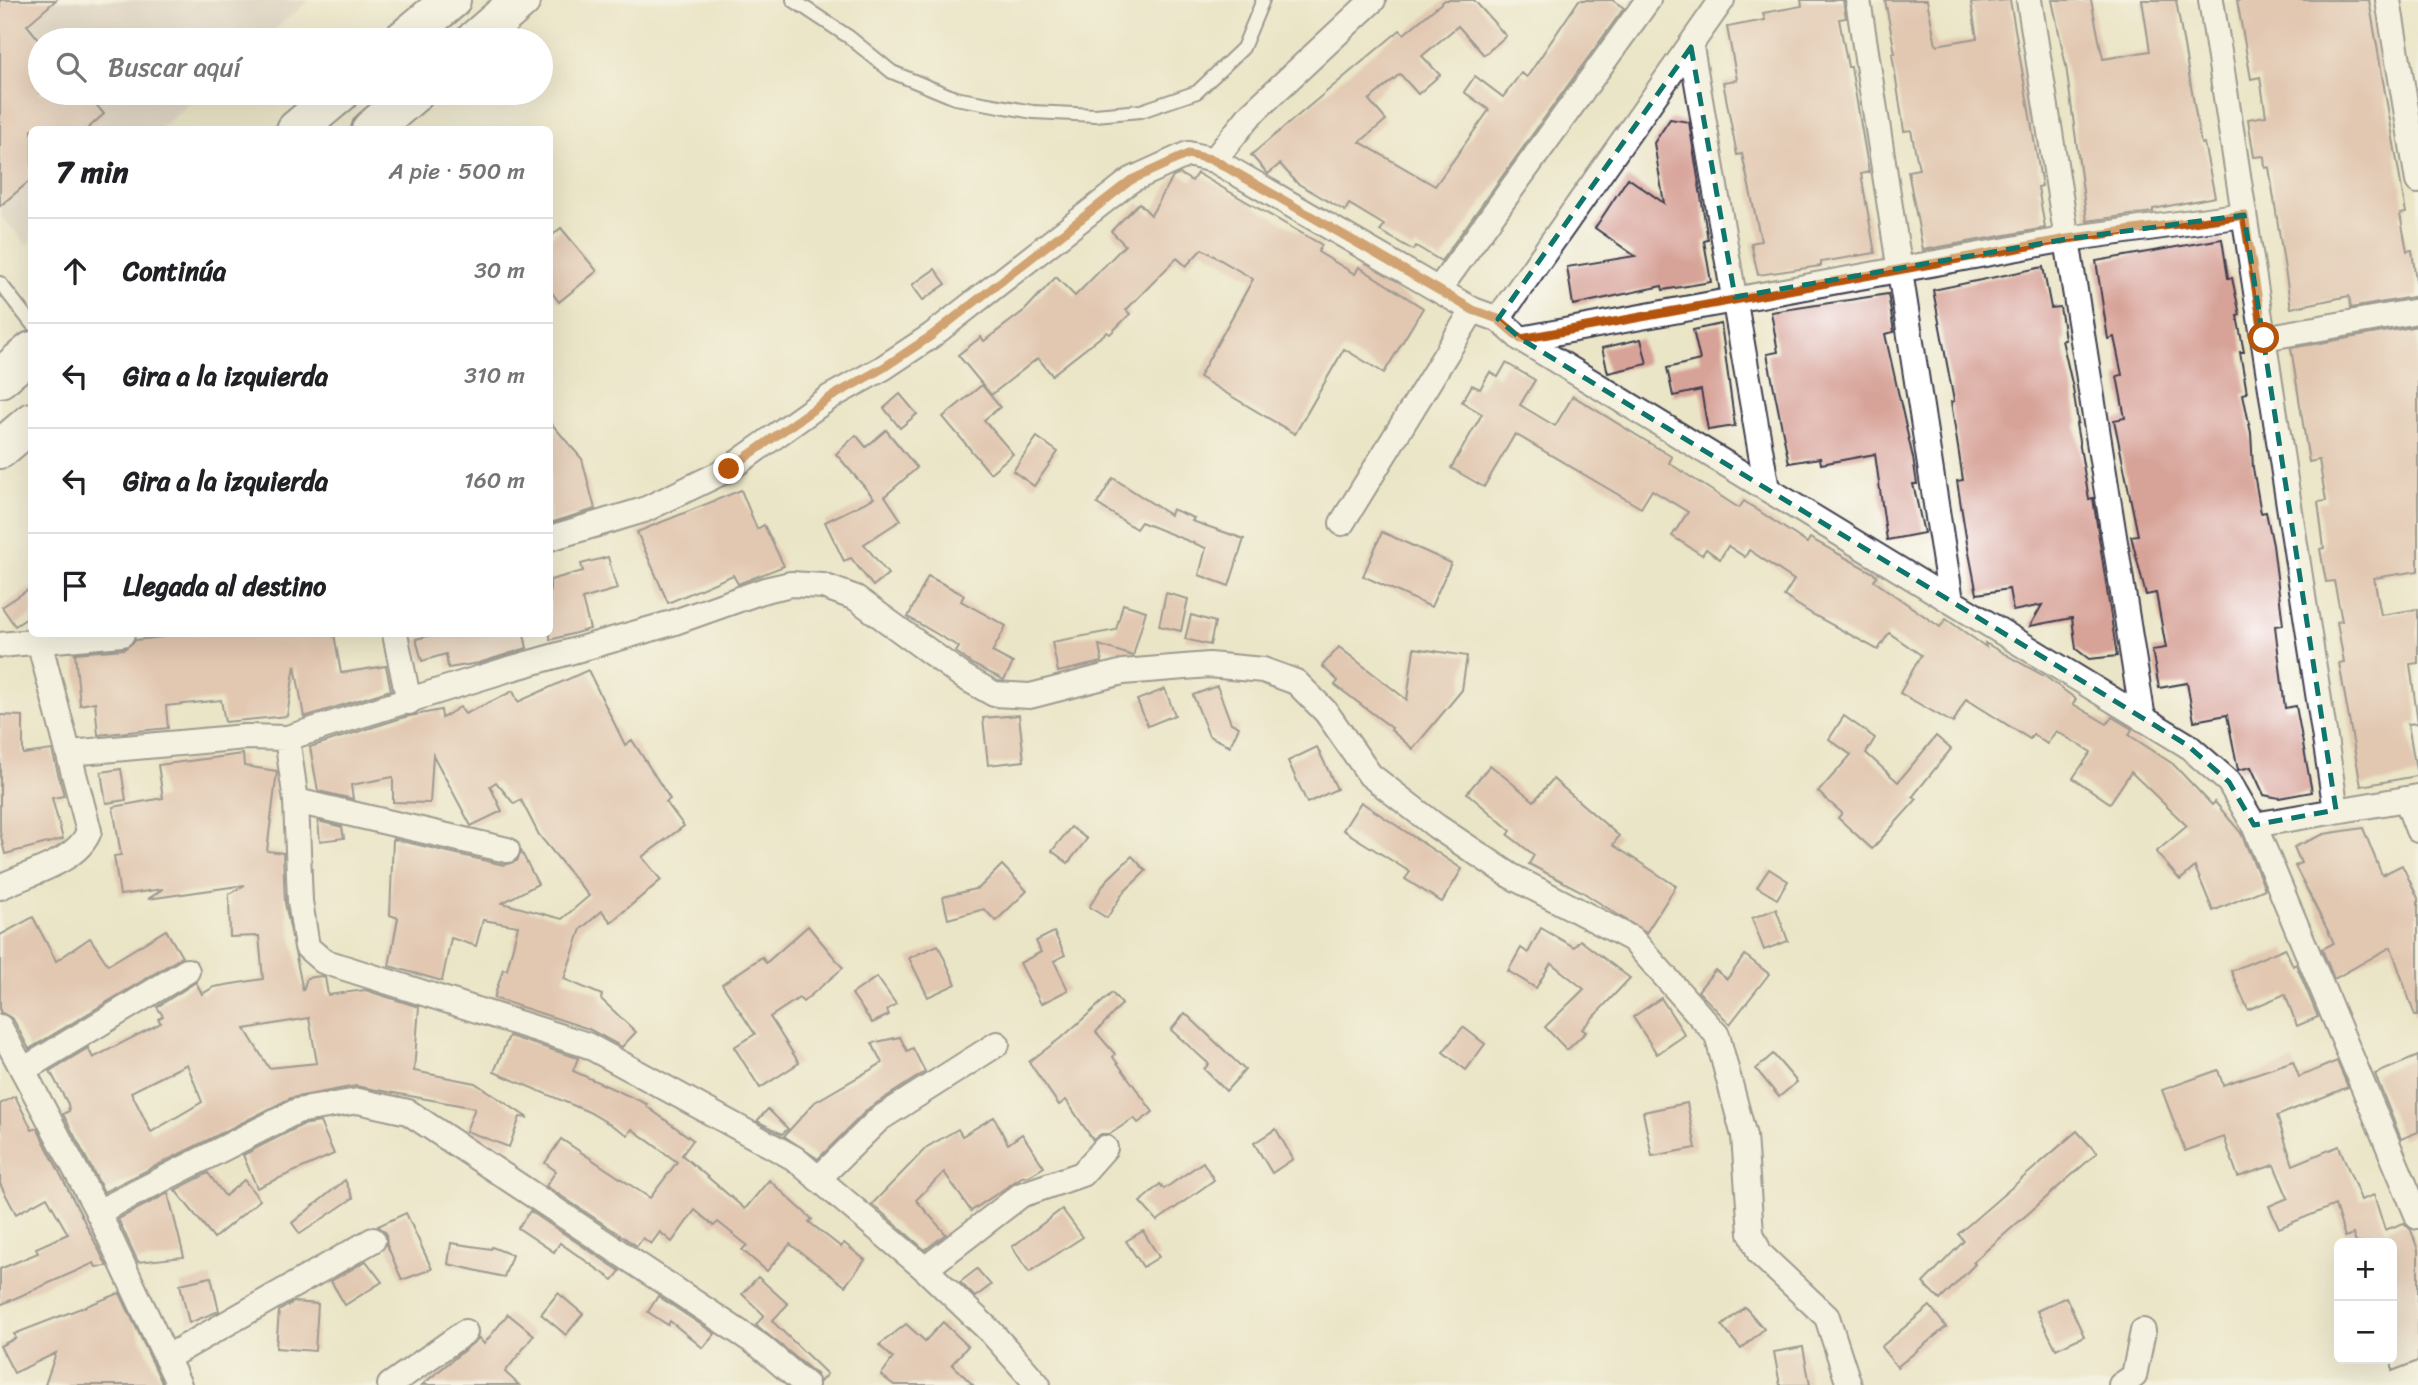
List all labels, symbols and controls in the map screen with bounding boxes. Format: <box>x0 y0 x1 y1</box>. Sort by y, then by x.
search box <box>28 28 553 105</box>
text: Buscar aquí <box>108 44 241 90</box>
icon: search <box>52 48 90 86</box>
text: 7 min <box>56 145 128 199</box>
text: A pie · 500 m <box>389 151 525 192</box>
text: Continúa <box>123 248 226 294</box>
text: 30 m <box>474 250 525 291</box>
icon: ahead <box>56 252 94 290</box>
route start <box>2248 322 2279 353</box>
text: Gira a la izquierda <box>123 353 328 399</box>
text: 310 m <box>464 355 525 396</box>
icon: left <box>56 357 94 395</box>
route end <box>713 453 744 484</box>
text: Gira a la izquierda <box>123 458 328 504</box>
text: 160 m <box>464 460 525 501</box>
icon: left <box>56 462 94 500</box>
text: Llegada al destino <box>123 563 326 609</box>
icon: arrive <box>56 567 94 605</box>
map controls <box>2334 1238 2397 1364</box>
button: + <box>2334 1238 2397 1301</box>
button: − <box>2334 1301 2397 1364</box>

